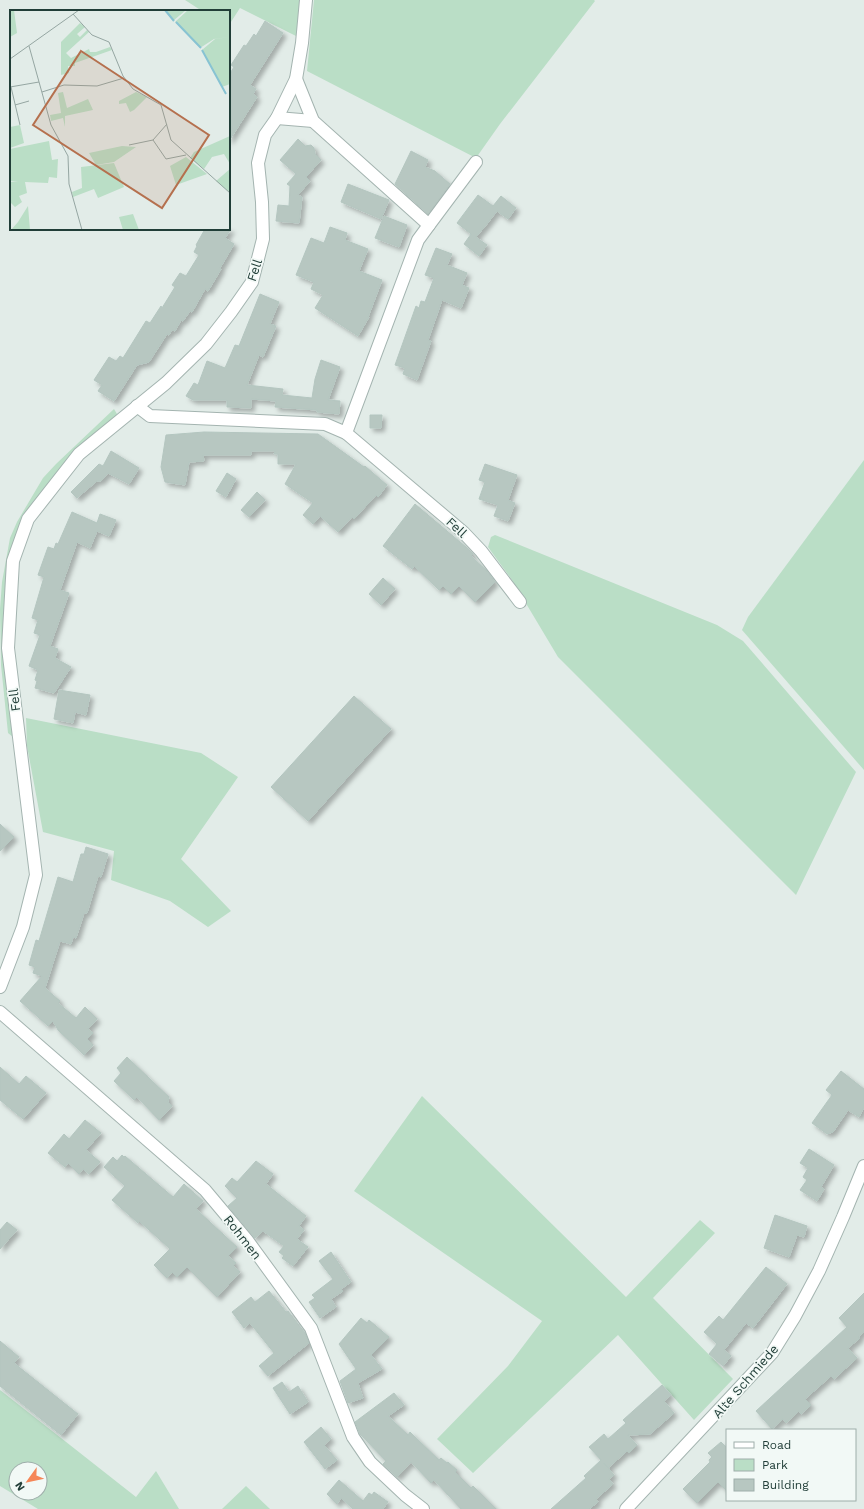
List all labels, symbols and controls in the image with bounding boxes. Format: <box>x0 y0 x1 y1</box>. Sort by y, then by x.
inset map <box>10 10 230 230</box>
street label: Fell <box>244 257 265 283</box>
street label: Fell <box>443 514 470 541</box>
street label: Fell <box>6 688 23 712</box>
street label: Rohmen <box>221 1212 265 1262</box>
street label: Alte Schmiede <box>709 1342 781 1421</box>
legend <box>726 1429 856 1501</box>
text: Road <box>762 1438 791 1452</box>
text: Park <box>762 1458 788 1472</box>
north arrow <box>8 1461 48 1501</box>
text: Building <box>762 1478 809 1492</box>
text: N <box>12 1479 28 1493</box>

